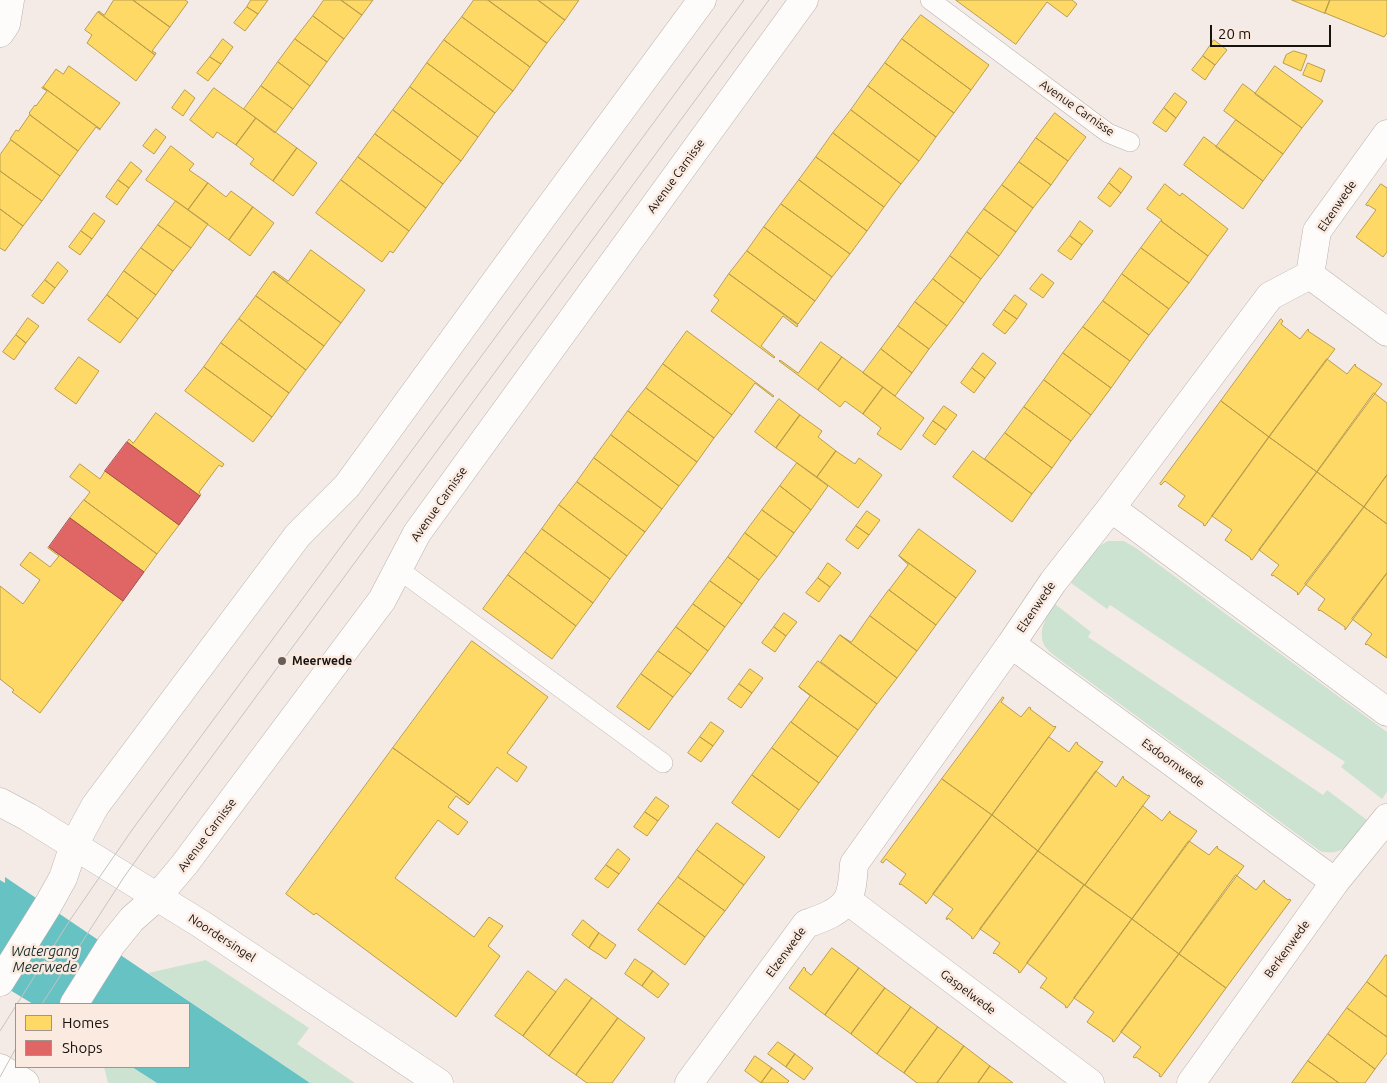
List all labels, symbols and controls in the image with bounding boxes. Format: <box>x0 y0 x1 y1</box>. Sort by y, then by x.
scale bar <box>1212 15 1333 47</box>
text: 20 m <box>1218 25 1251 42</box>
street label: Avenue Carnisse <box>1037 77 1117 139</box>
street label: Avenue Carnisse <box>644 136 708 216</box>
street label: Elzenwede <box>1315 178 1359 234</box>
street label: Avenue Carnisse <box>408 464 470 544</box>
street label: Elzenwede <box>1014 579 1058 635</box>
place label: Meerwede <box>292 654 352 668</box>
marker: Meerwede <box>276 655 288 667</box>
street label: Esdoornwede <box>1139 735 1207 791</box>
street label: Avenue Carnisse <box>175 795 239 875</box>
street label: Noordersingel <box>186 911 258 965</box>
street label: Berkenwede <box>1261 917 1313 981</box>
street label: Elzenwede <box>763 924 809 980</box>
water label: Watergang Meerwede <box>11 943 79 976</box>
street label: Gaspelwede <box>937 966 999 1018</box>
legend <box>15 1003 190 1068</box>
text: Homes <box>62 1014 109 1031</box>
text: Shops <box>62 1039 103 1056</box>

